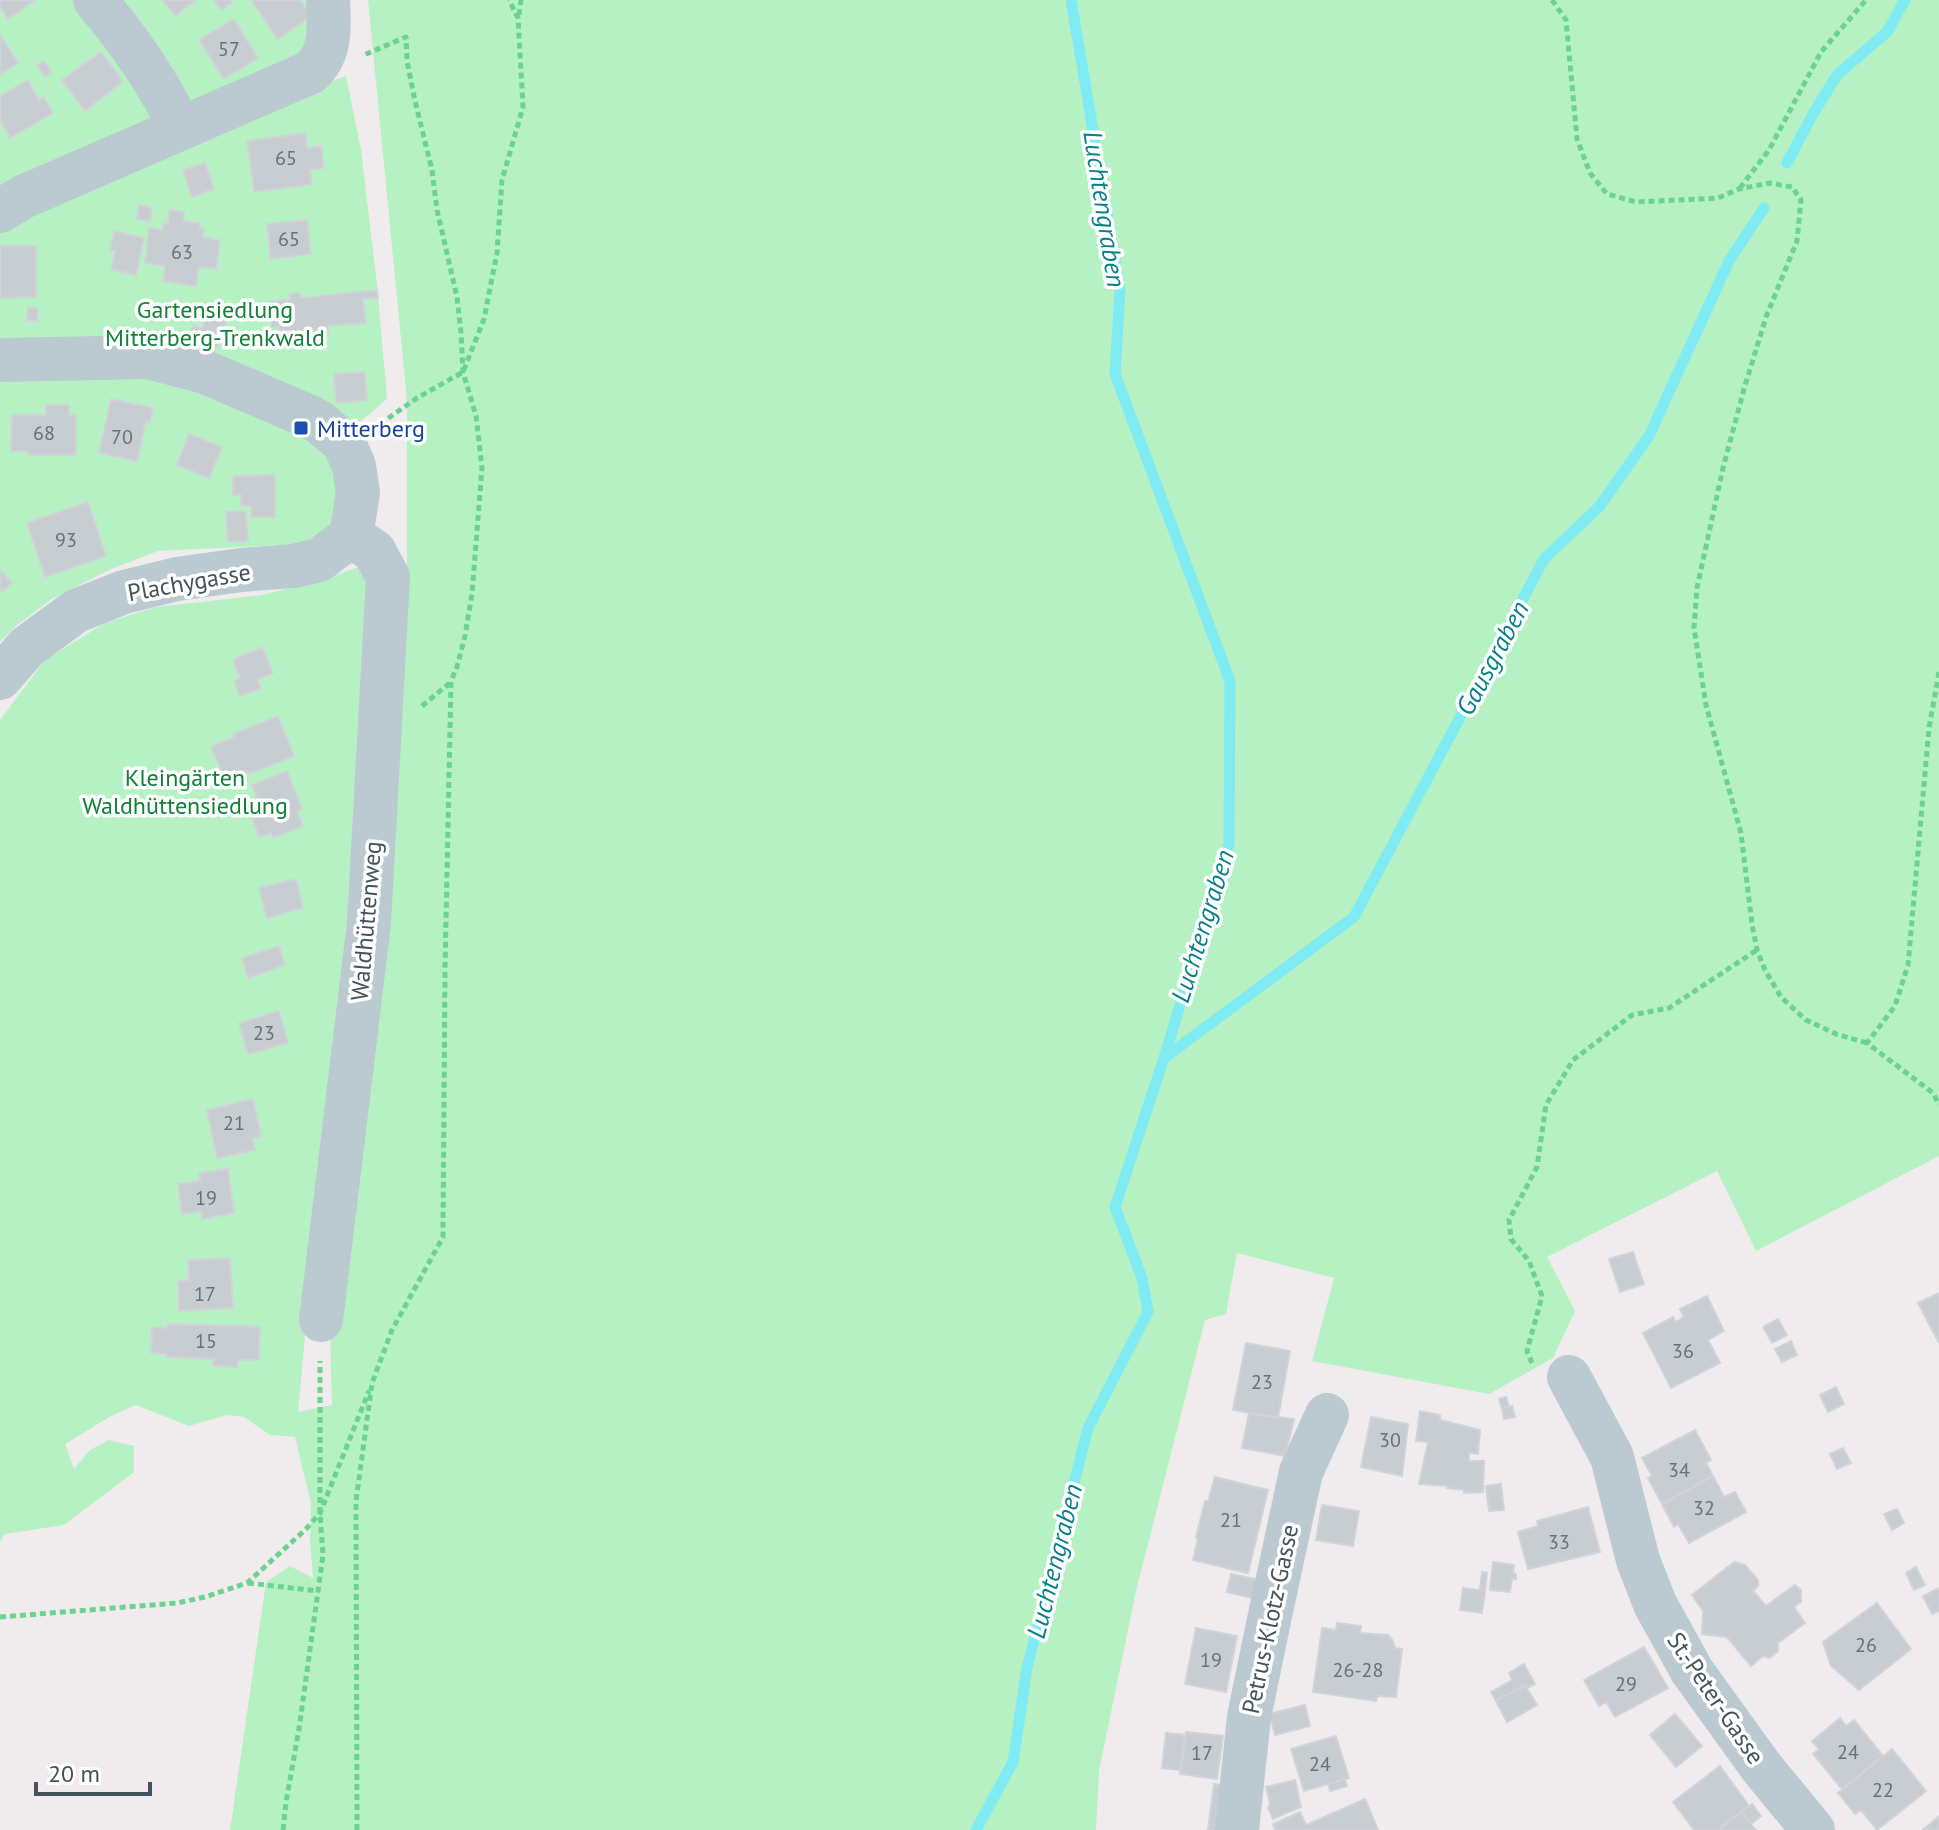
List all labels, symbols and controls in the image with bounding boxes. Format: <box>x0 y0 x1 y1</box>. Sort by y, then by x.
house number: 57 <box>218 36 240 62</box>
water label: Luchtengraben <box>1076 128 1134 290</box>
house number: 65 <box>275 145 297 171</box>
house number: 65 <box>278 226 300 252</box>
house number: 63 <box>171 239 193 265</box>
park label: Gartensiedlung Mitterberg-Trenkwald <box>105 294 325 353</box>
place label: Mitterberg <box>317 413 425 444</box>
marker: Mitterberg <box>292 419 310 437</box>
house number: 68 <box>33 420 55 446</box>
house number: 70 <box>111 424 133 450</box>
house number: 93 <box>55 527 77 553</box>
street label: Plachygasse <box>125 556 253 608</box>
water label: Gausgraben <box>1448 595 1536 721</box>
park label: Kleingärten Waldhüttensiedlung <box>82 762 288 821</box>
street label: Waldhüttenweg <box>344 840 388 1002</box>
water label: Luchtengraben <box>1163 846 1241 1006</box>
house number: 23 <box>253 1020 275 1046</box>
house number: 21 <box>223 1110 245 1136</box>
house number: 19 <box>195 1185 217 1211</box>
house number: 17 <box>194 1281 216 1307</box>
house number: 15 <box>195 1328 217 1354</box>
house number: 36 <box>1672 1338 1694 1364</box>
house number: 23 <box>1251 1369 1273 1395</box>
house number: 30 <box>1379 1427 1401 1453</box>
house number: 34 <box>1668 1457 1690 1483</box>
water label: Luchtengraben <box>1019 1480 1089 1642</box>
house number: 32 <box>1693 1495 1715 1521</box>
house number: 21 <box>1220 1507 1242 1533</box>
street label: Petrus-Klotz-Gasse <box>1235 1521 1305 1717</box>
house number: 33 <box>1548 1529 1570 1555</box>
street label: St.-Peter-Gasse <box>1660 1626 1772 1770</box>
house number: 26 <box>1855 1632 1877 1658</box>
house number: 19 <box>1200 1647 1222 1673</box>
house number: 26-28 <box>1333 1657 1383 1683</box>
house number: 29 <box>1615 1671 1637 1697</box>
house number: 24 <box>1837 1739 1859 1765</box>
house number: 17 <box>1191 1740 1213 1766</box>
scale bar <box>36 1746 150 1796</box>
house number: 24 <box>1309 1751 1331 1777</box>
text: 20 m <box>48 1758 100 1789</box>
house number: 22 <box>1872 1777 1894 1803</box>

